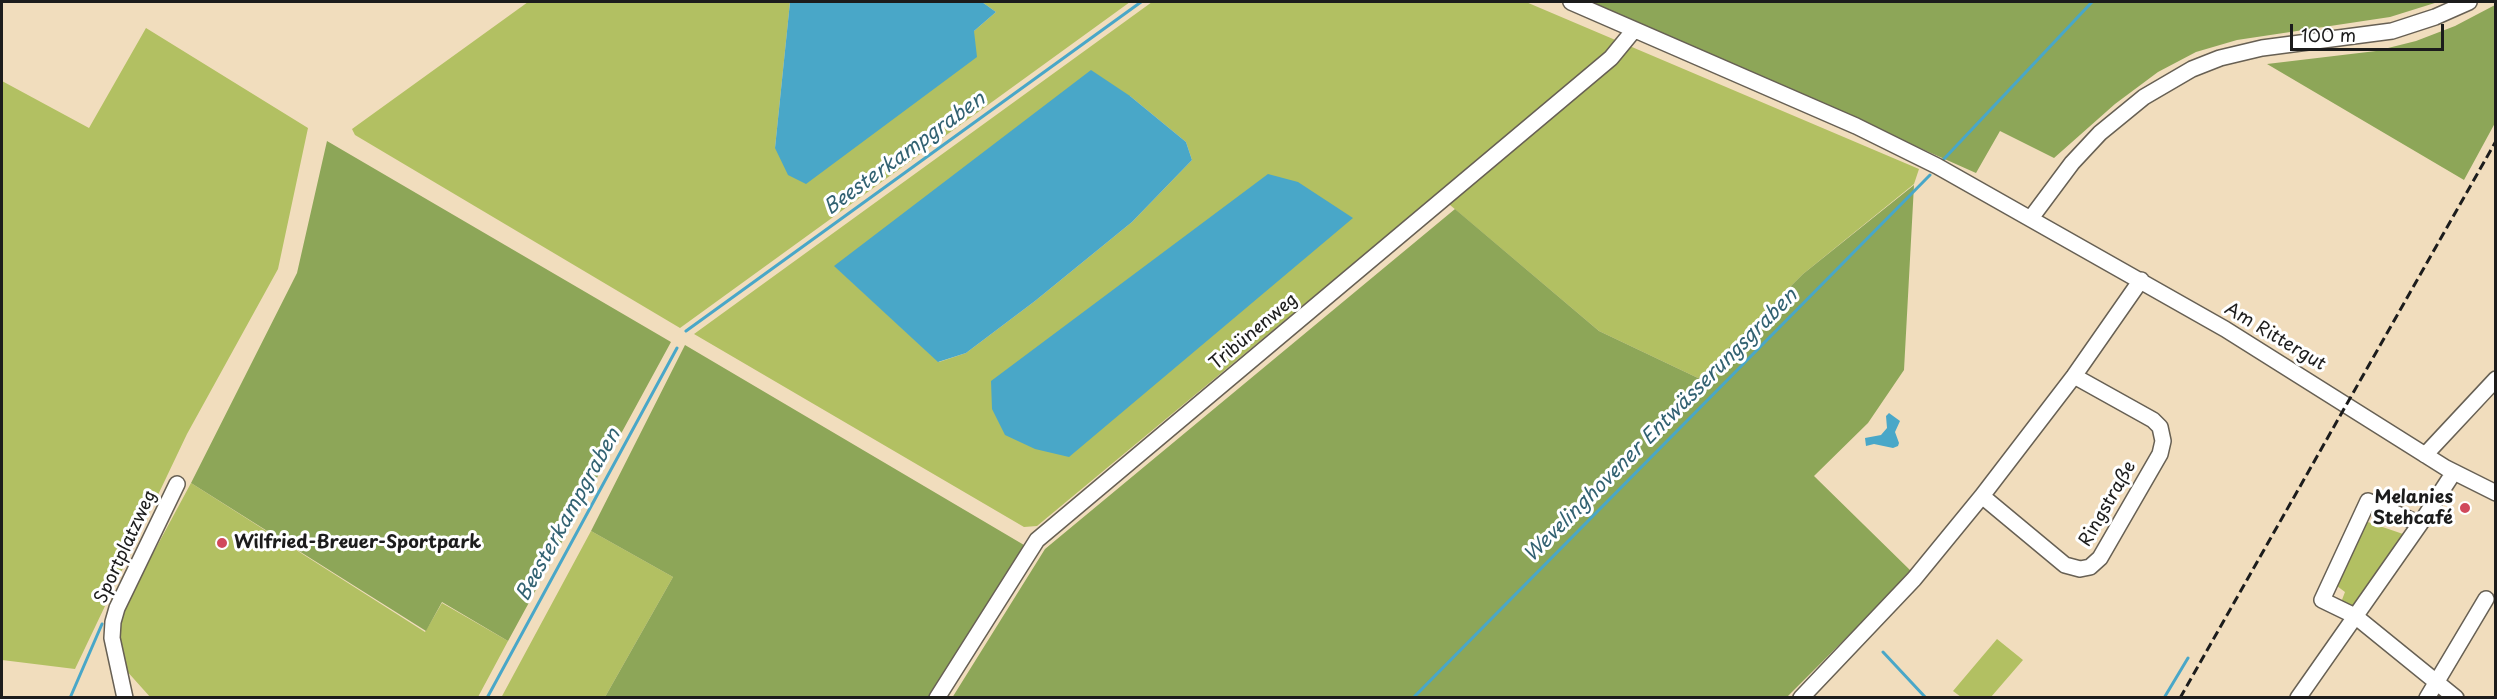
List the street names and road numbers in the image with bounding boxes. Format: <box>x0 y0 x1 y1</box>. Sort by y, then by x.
street label: Tribünenweg <box>1206 289 1302 375</box>
street label: Am Rittergut <box>2221 298 2329 376</box>
street label: Ringstraße <box>2075 457 2141 551</box>
street label: Sportplatzweg <box>90 487 162 607</box>

